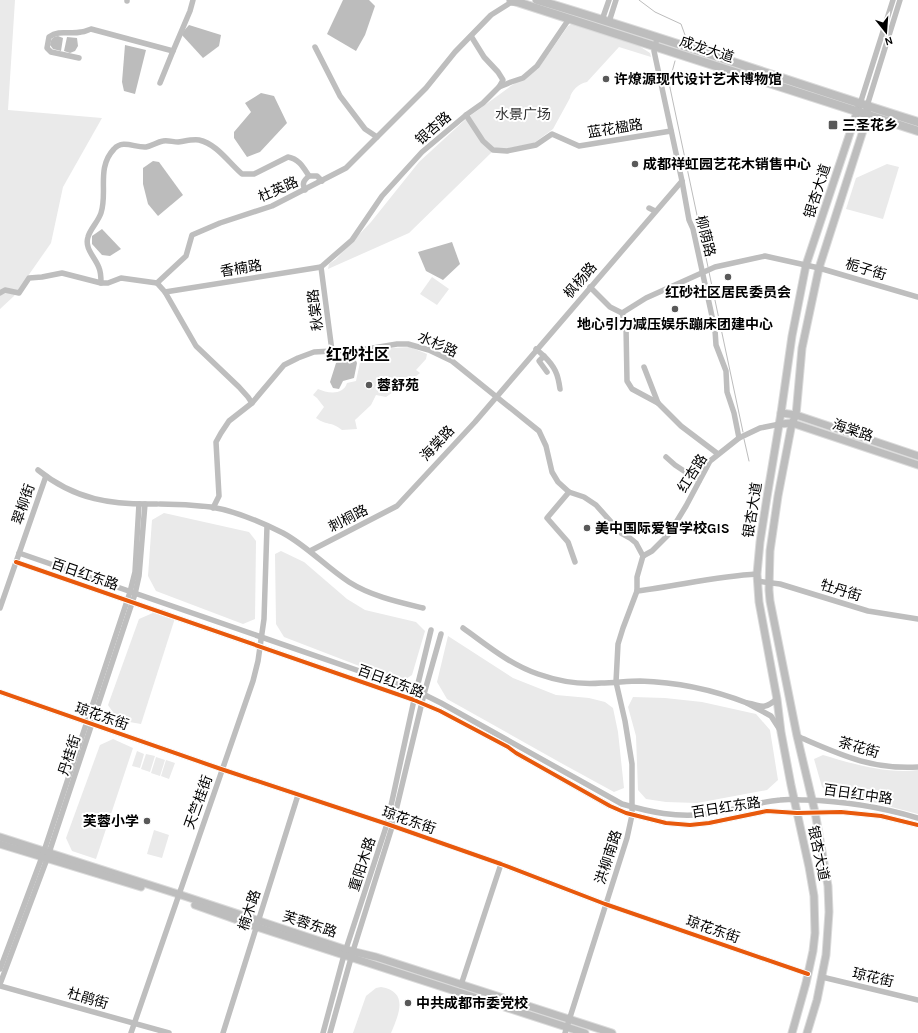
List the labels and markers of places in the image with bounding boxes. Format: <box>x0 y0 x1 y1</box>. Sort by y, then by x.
place label: 许燎源现代设计艺术博物馆 <box>614 71 782 88</box>
marker: 许燎源现代设计艺术博物馆 <box>601 74 611 84</box>
place label: 三圣花乡 <box>842 117 898 134</box>
marker: 三圣花乡 <box>827 119 839 131</box>
place label: 成都祥虹园艺花木销售中心 <box>643 156 811 173</box>
marker: 成都祥虹园艺花木销售中心 <box>630 159 640 169</box>
marker: 红砂社区居民委员会 <box>723 272 733 282</box>
place label: 红砂社区居民委员会 <box>665 284 791 301</box>
marker: 地心引力减压娱乐蹦床团建中心 <box>670 304 680 314</box>
place label: 地心引力减压娱乐蹦床团建中心 <box>577 316 773 333</box>
place label: 蓉舒苑 <box>377 377 419 394</box>
marker: 蓉舒苑 <box>364 380 374 390</box>
place label: 美中国际爱智学校GIS <box>595 520 730 537</box>
marker: 美中国际爱智学校GIS <box>582 523 592 533</box>
place label: 芙蓉小学 <box>83 813 139 830</box>
marker: 芙蓉小学 <box>142 816 152 826</box>
place label: 中共成都市委党校 <box>416 995 528 1012</box>
marker: 中共成都市委党校 <box>403 998 413 1008</box>

